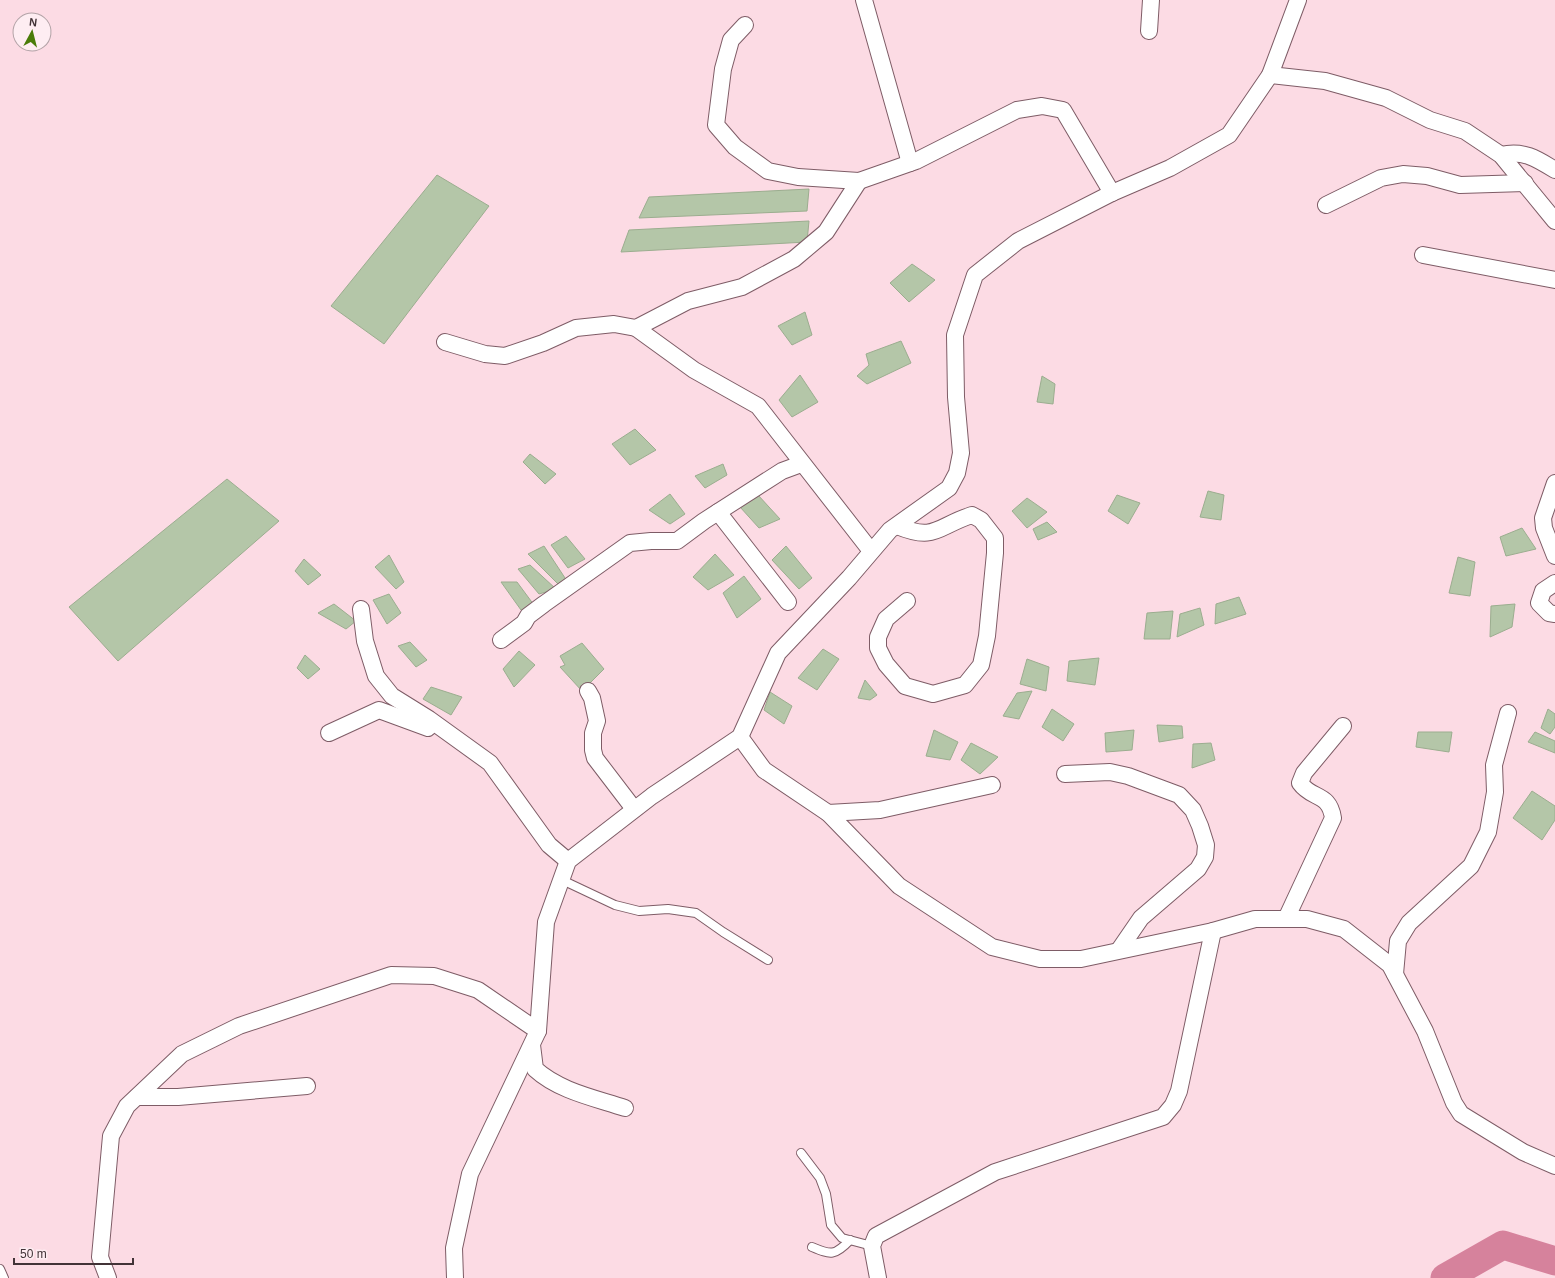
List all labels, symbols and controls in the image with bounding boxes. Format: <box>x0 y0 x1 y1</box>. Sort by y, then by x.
north arrow <box>12 12 52 52</box>
text: N <box>29 16 38 29</box>
scale bar <box>14 1240 133 1266</box>
text: 50 m <box>20 1247 47 1261</box>

